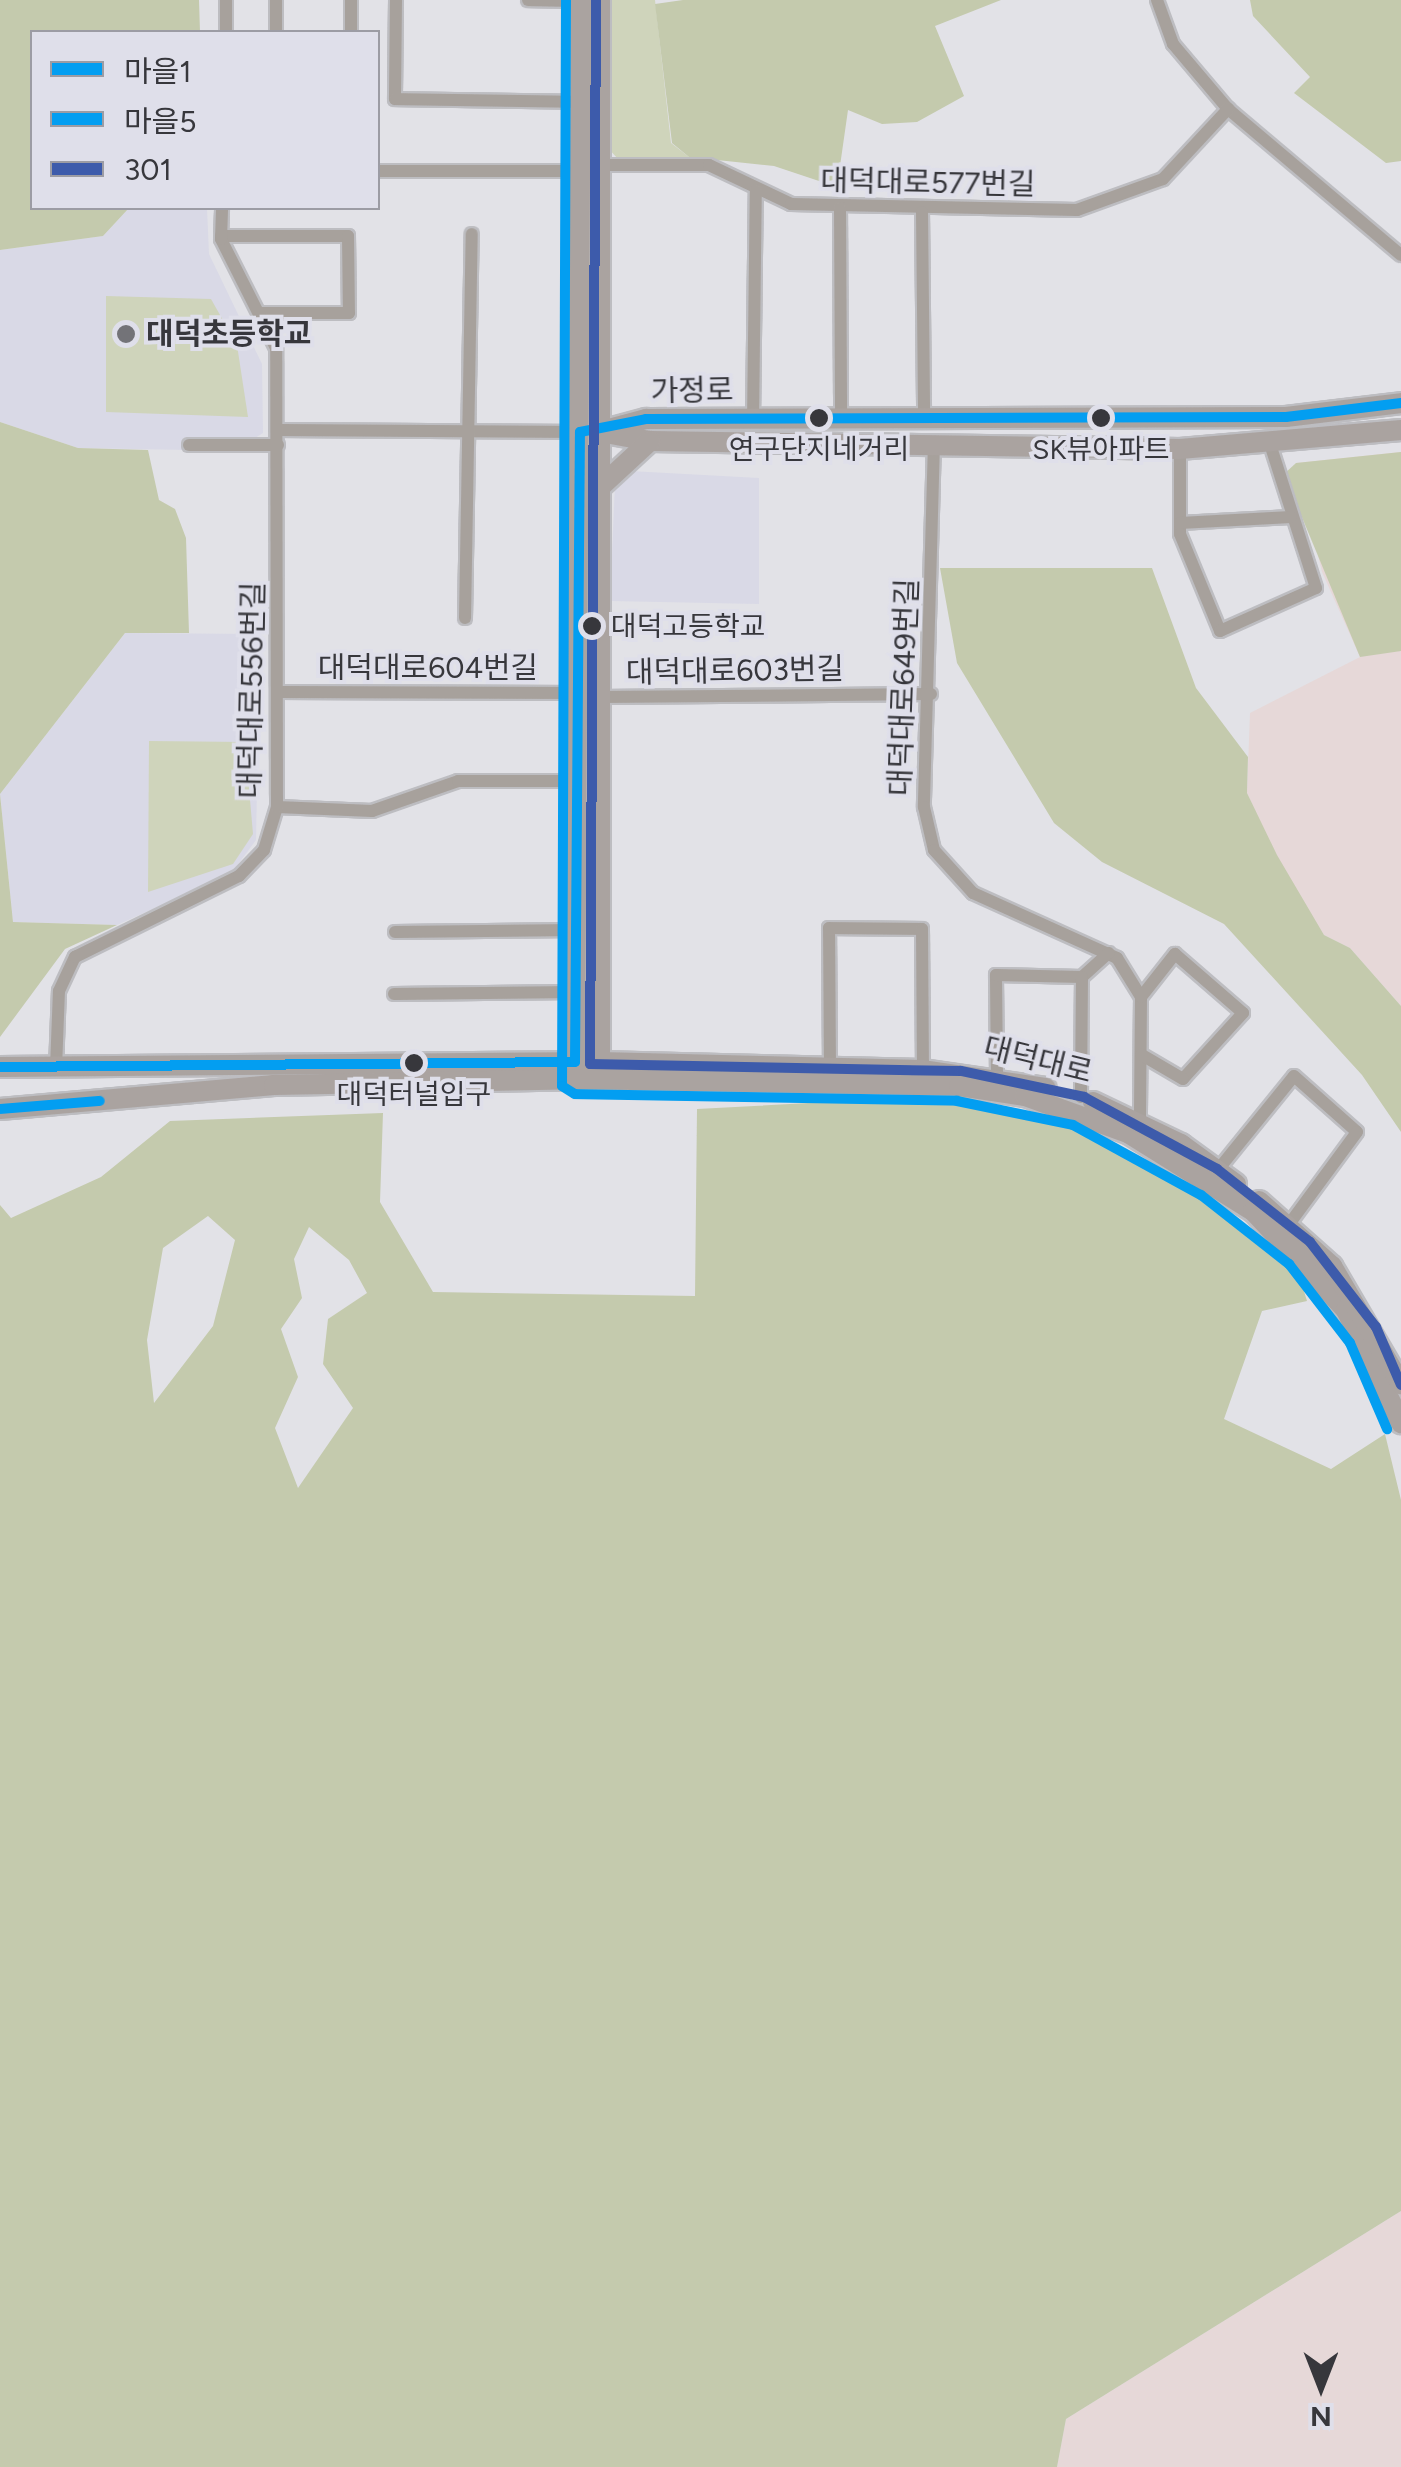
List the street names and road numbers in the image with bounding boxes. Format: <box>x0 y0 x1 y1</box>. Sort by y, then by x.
street label: 대덕대로577번길 <box>820 163 1036 203</box>
street label: 가정로 <box>650 372 734 410</box>
street label: 대덕대로649번길 <box>882 577 926 797</box>
street label: 대덕대로556번길 <box>232 581 272 799</box>
street label: 대덕대로604번길 <box>318 650 538 686</box>
street label: 대덕대로603번길 <box>626 651 844 691</box>
street label: 대덕대로 <box>980 1029 1096 1091</box>

